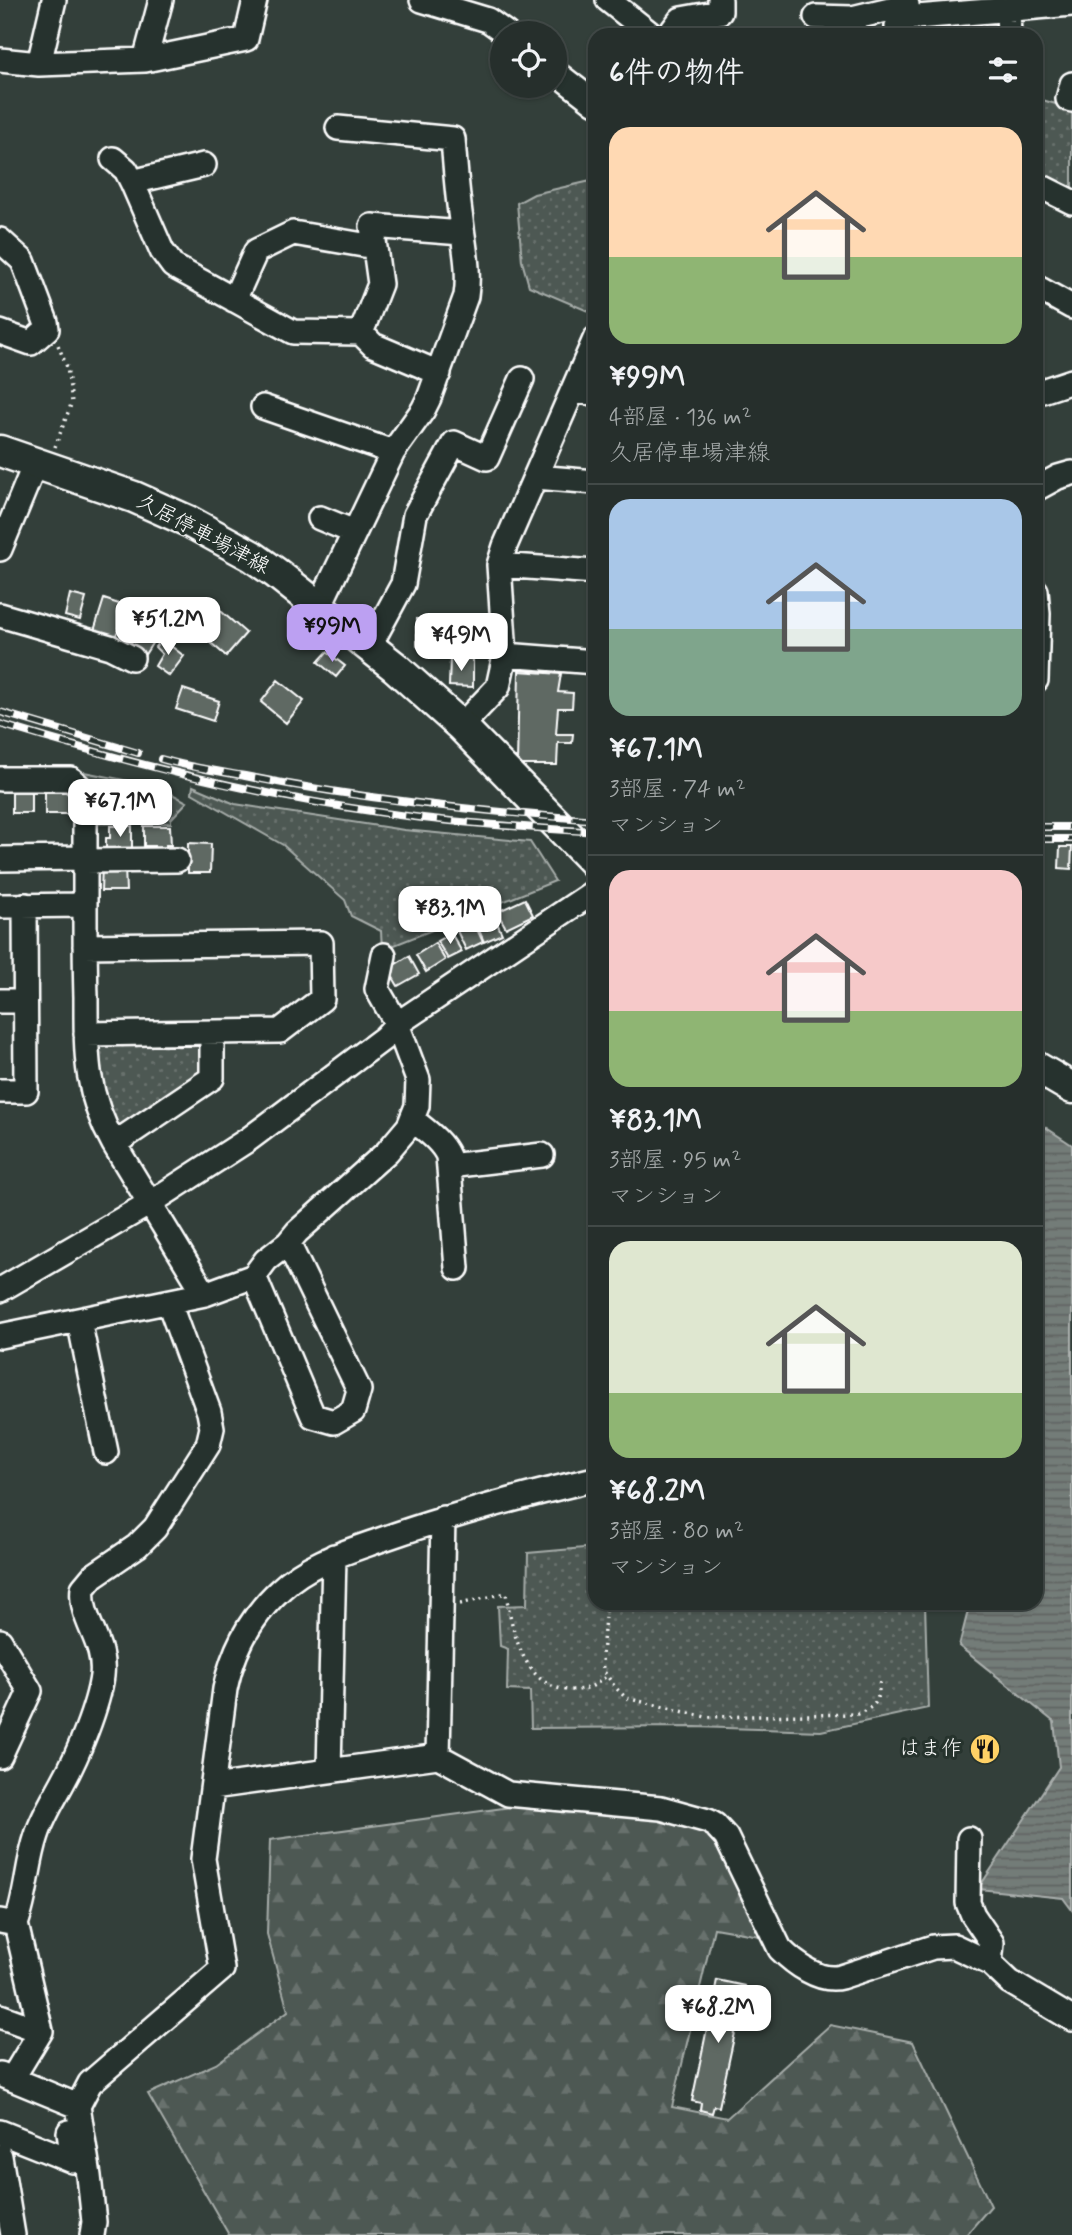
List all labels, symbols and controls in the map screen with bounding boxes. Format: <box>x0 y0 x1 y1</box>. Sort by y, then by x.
map controls <box>490 21 567 98</box>
button: locate <box>490 21 567 98</box>
icon: filters <box>984 51 1022 89</box>
text: 6件の物件 <box>609 54 744 93</box>
icon: home <box>753 172 879 298</box>
text: ¥99M <box>609 358 685 397</box>
text: 4部屋 · 136 m² <box>609 403 752 433</box>
text: 久居停車場津線 <box>609 439 770 469</box>
street label: 久居停車場津線 <box>132 487 274 581</box>
icon: home <box>753 544 879 670</box>
pin: ¥51.2M <box>111 598 225 657</box>
pin: ¥99M <box>291 604 373 664</box>
text: ¥51.2M <box>131 605 205 635</box>
text: ¥99M <box>303 612 361 642</box>
pin: ¥49M <box>420 614 502 673</box>
text: ¥49M <box>431 621 491 651</box>
text: ¥67.1M <box>609 730 703 769</box>
text: 3部屋 · 74 m² <box>609 775 746 805</box>
pin: ¥67.1M <box>63 780 177 839</box>
text: ¥67.1M <box>84 787 156 817</box>
text: マンション <box>609 811 723 841</box>
pin: ¥83.1M <box>393 886 507 946</box>
text: ¥83.1M <box>414 894 486 924</box>
icon: home <box>753 915 879 1041</box>
text: ¥83.1M <box>609 1101 702 1140</box>
text: 3部屋 · 95 m² <box>609 1146 741 1176</box>
text: マンション <box>609 1182 723 1212</box>
icon: home <box>753 1286 879 1412</box>
text: ¥68.2M <box>609 1472 705 1511</box>
text: 3部屋 · 80 m² <box>609 1517 744 1547</box>
text: マンション <box>609 1553 723 1583</box>
restaurant icon: はま作 <box>968 1732 1002 1766</box>
place label: はま作 <box>899 1735 962 1763</box>
pin: ¥68.2M <box>661 1986 775 2045</box>
text: ¥68.2M <box>681 1993 755 2023</box>

